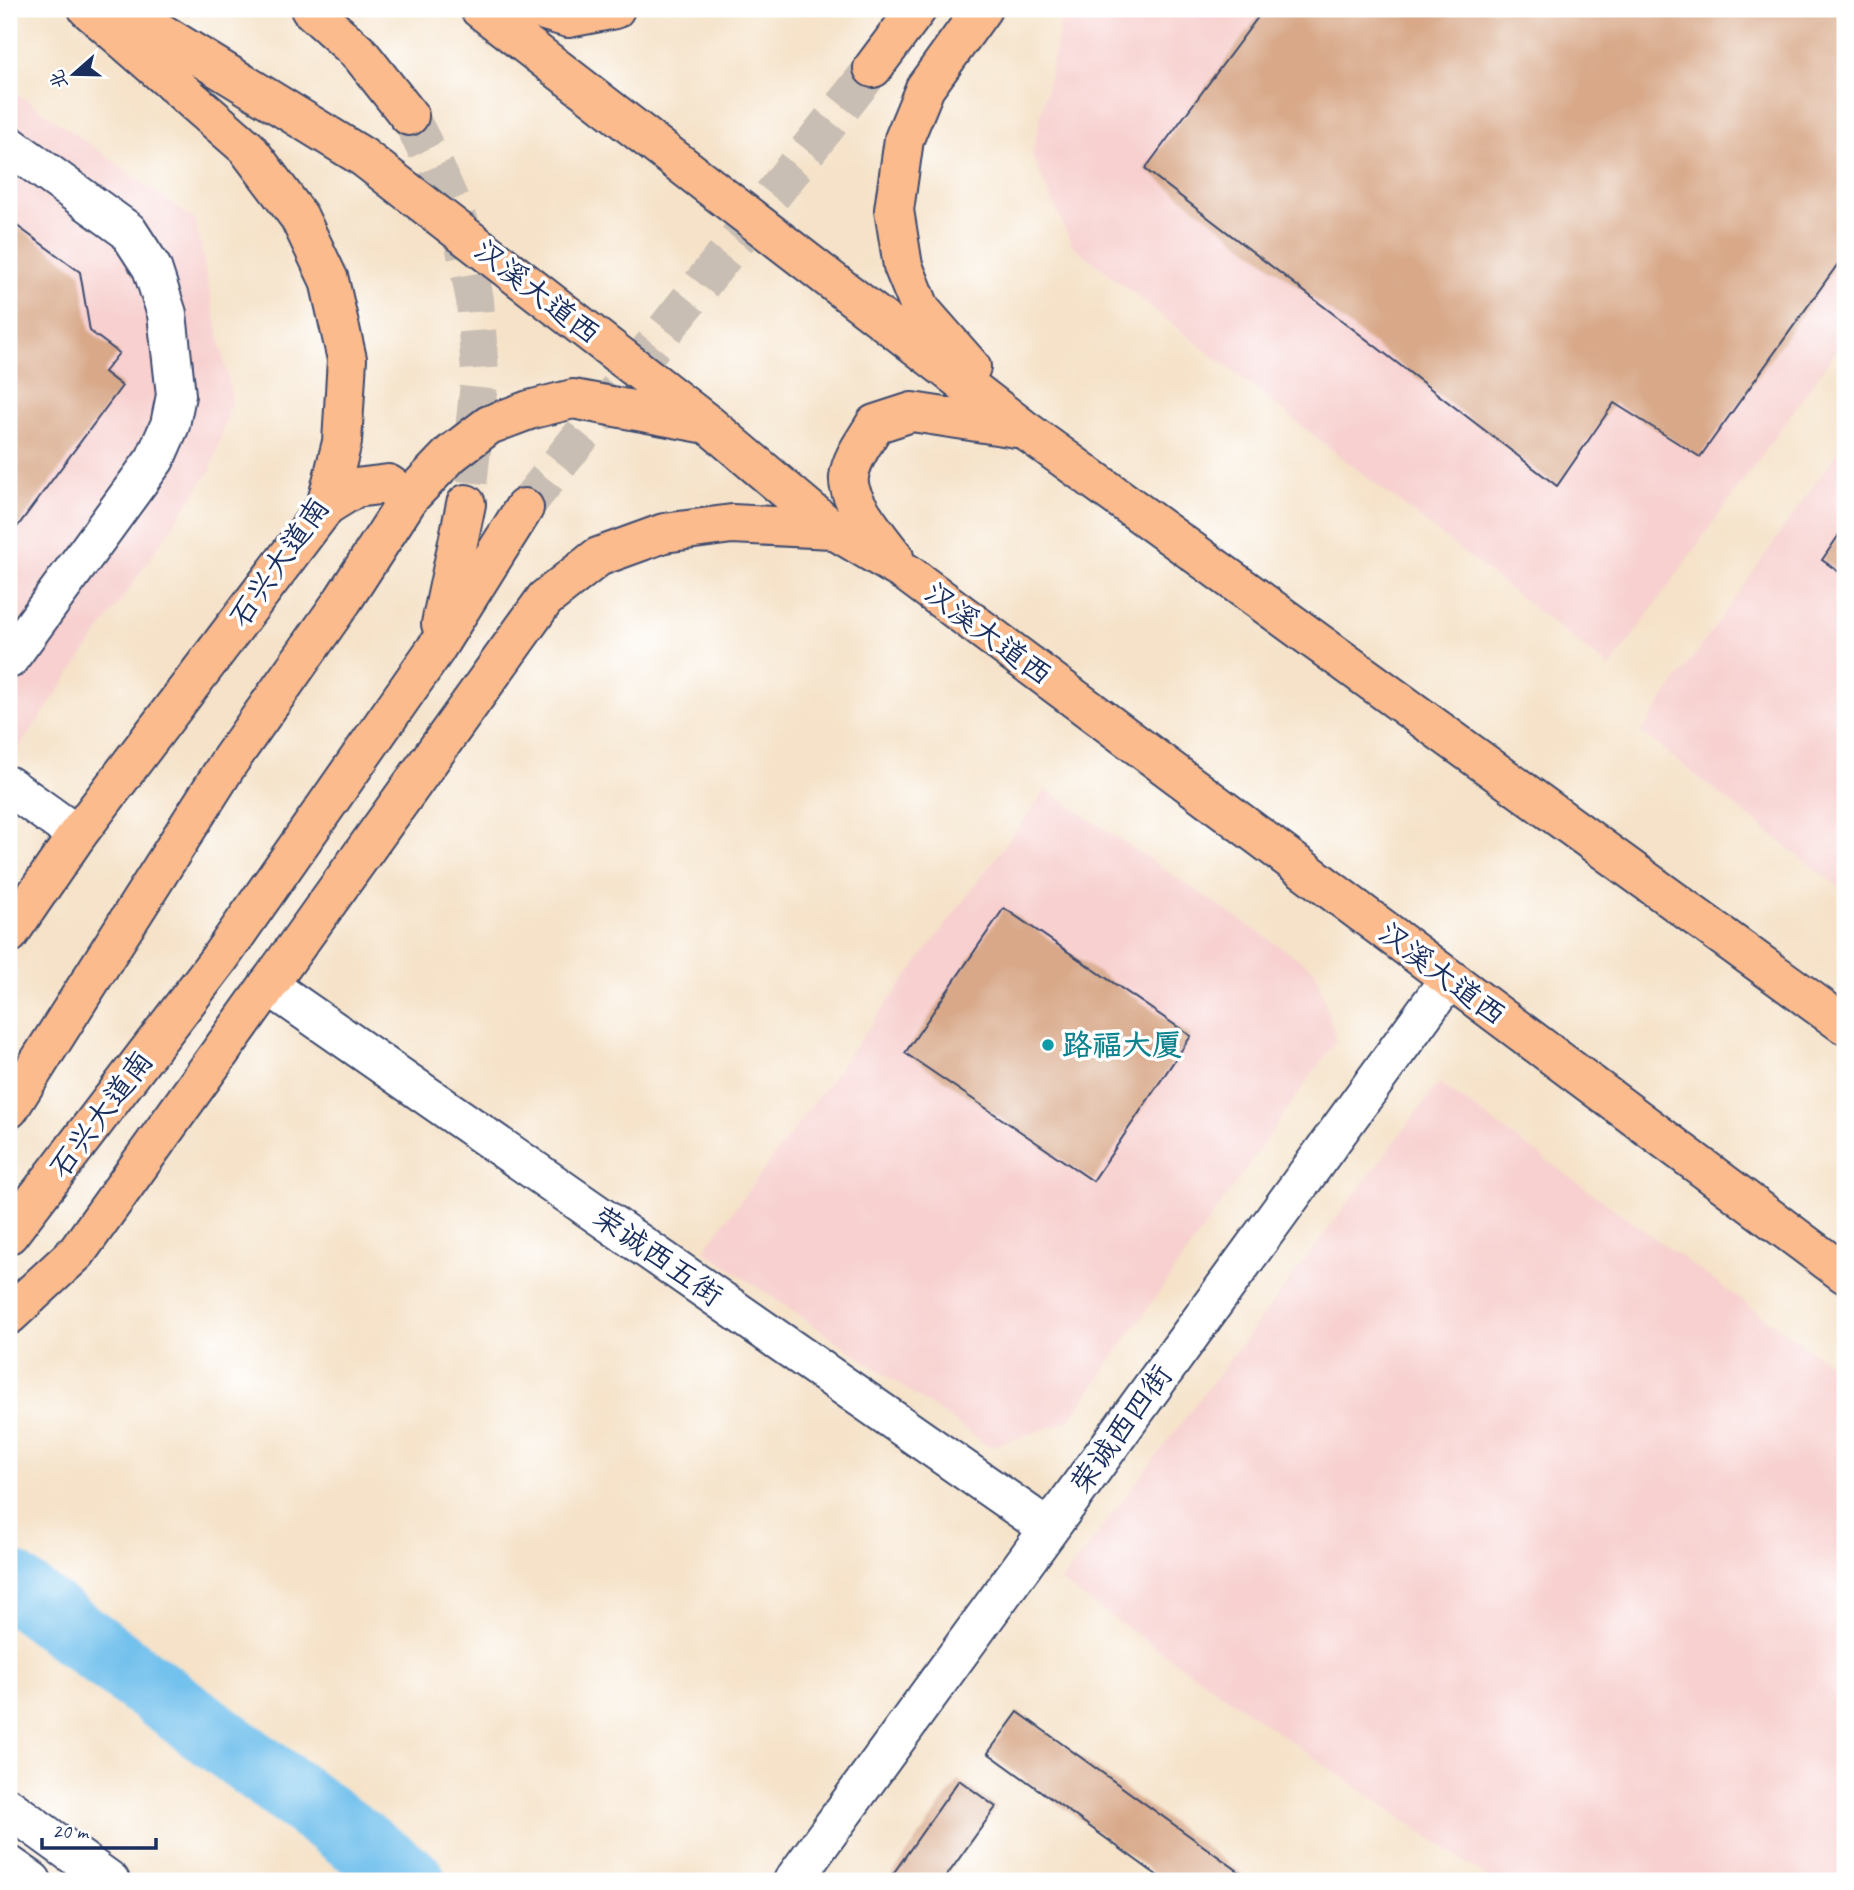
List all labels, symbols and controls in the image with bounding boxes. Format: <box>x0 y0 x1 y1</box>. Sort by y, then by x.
north arrow <box>38 38 108 108</box>
text: 北 <box>44 66 73 93</box>
street label: 汉溪大道西 <box>466 231 608 353</box>
street label: 石兴大道南 <box>220 490 338 634</box>
street label: 汉溪大道西 <box>917 574 1059 694</box>
street label: 汉溪大道西 <box>1371 914 1513 1034</box>
place label: 路福大厦 <box>1062 1026 1182 1064</box>
marker: 路福大厦 <box>1040 1037 1056 1053</box>
street label: 石兴大道南 <box>41 1043 161 1185</box>
street label: 荣诚西五街 <box>586 1197 730 1315</box>
street label: 荣诚西四街 <box>1062 1357 1180 1501</box>
scale bar <box>42 1806 156 1850</box>
text: 20 m <box>52 1818 90 1844</box>

